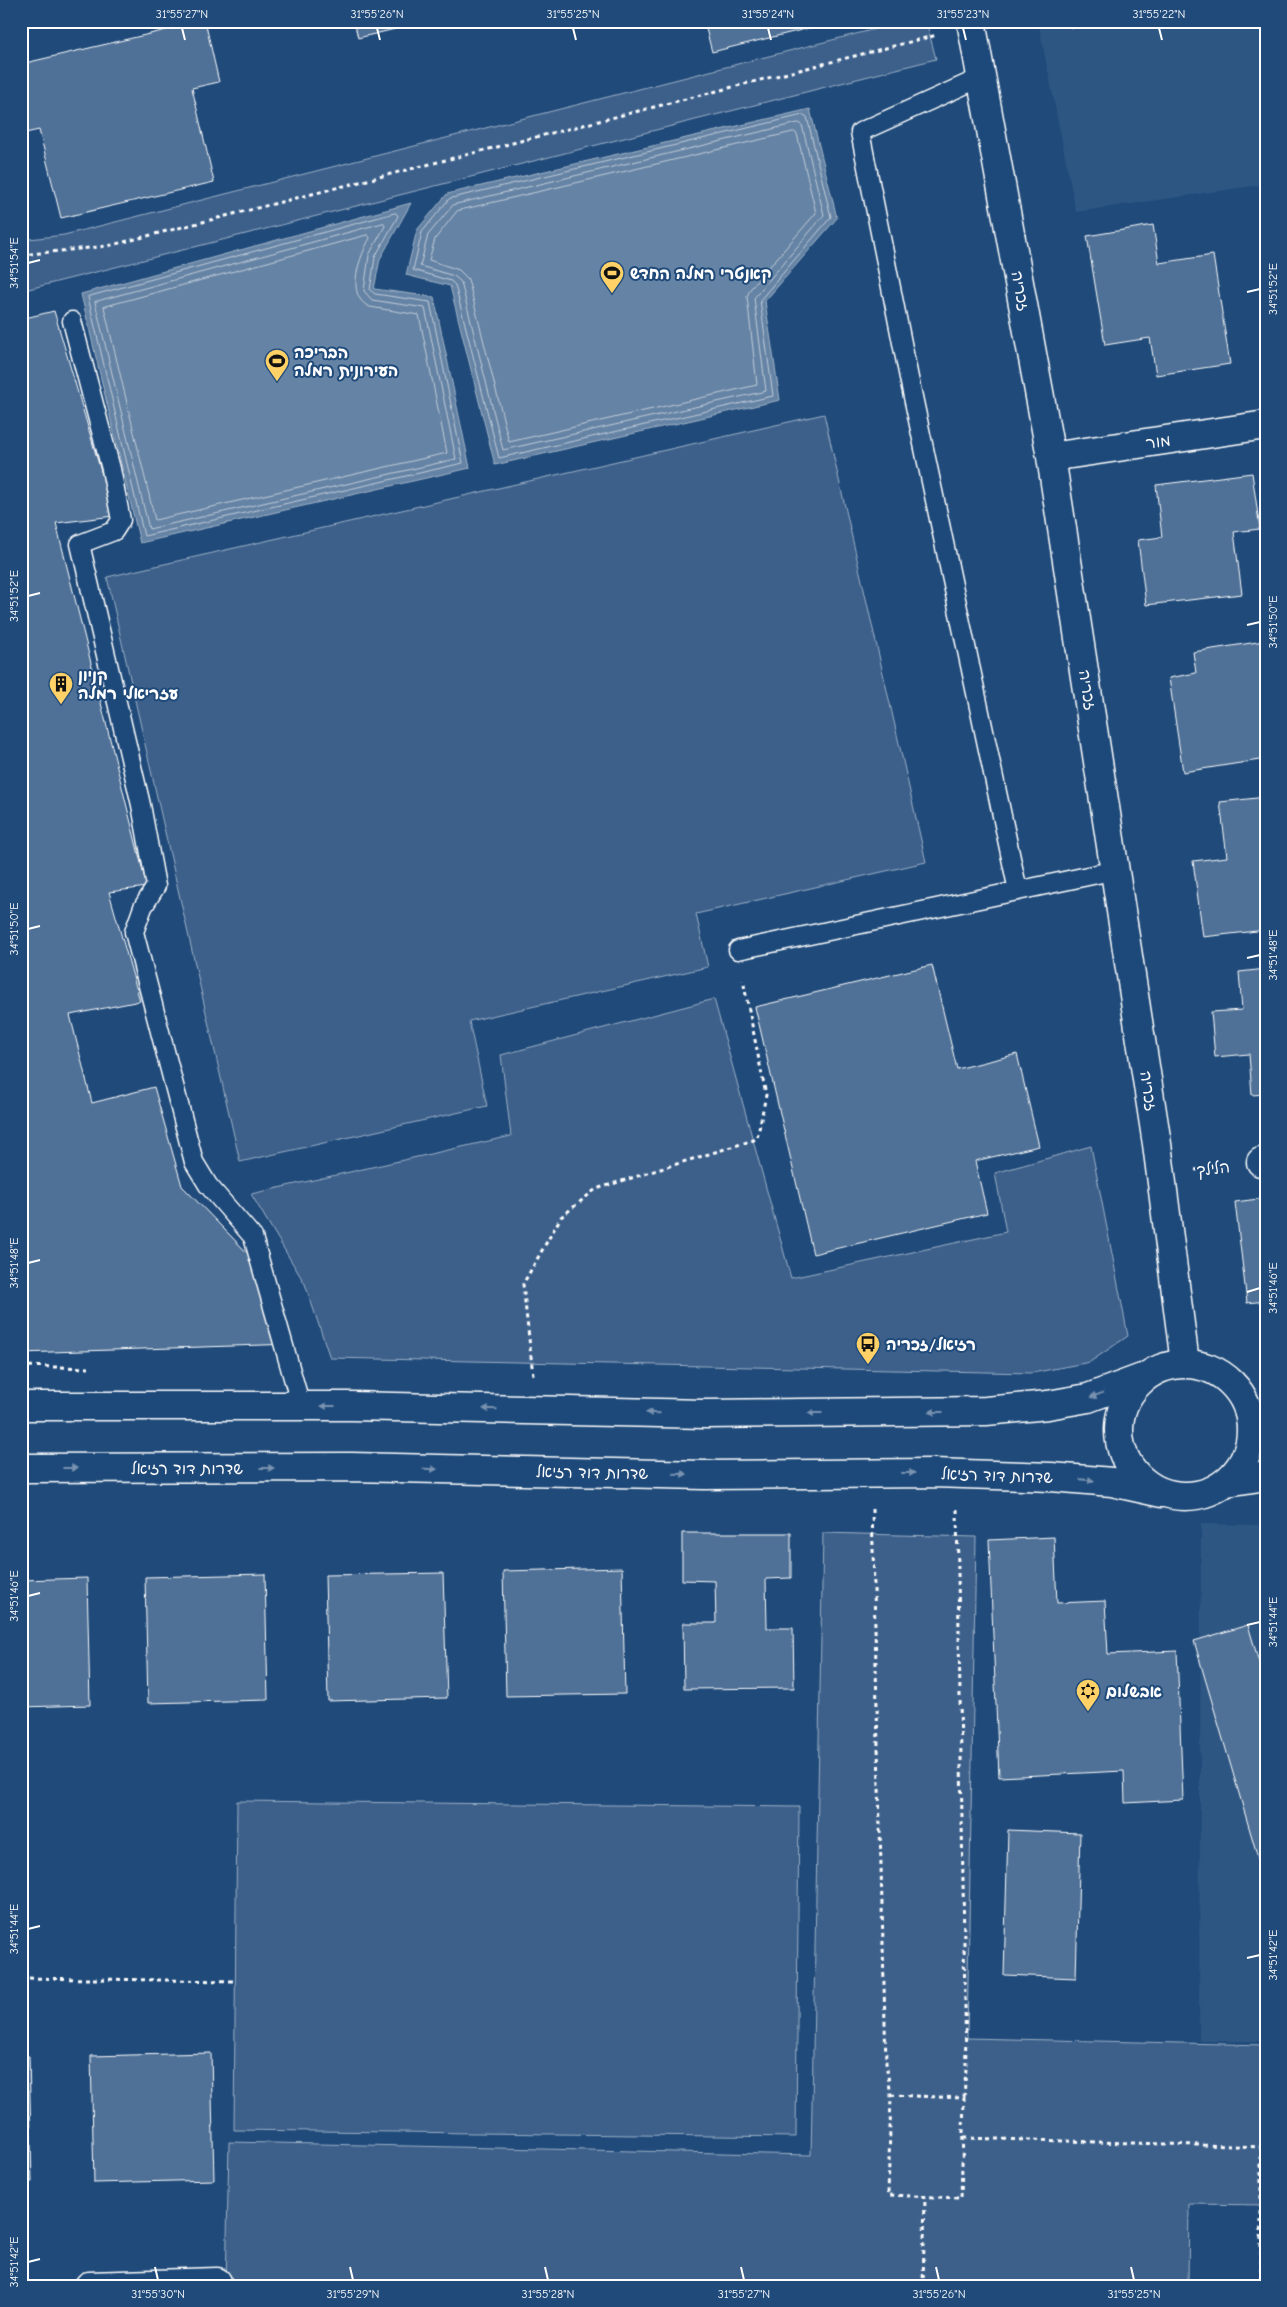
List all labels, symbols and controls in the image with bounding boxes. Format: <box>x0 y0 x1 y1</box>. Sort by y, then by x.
text: 31°55'27"N <box>156 7 208 21</box>
text: 31°55'26"N <box>350 7 404 21</box>
text: 31°55'25"N <box>546 7 600 21</box>
text: 31°55'24"N <box>742 7 794 21</box>
text: 31°55'23"N <box>937 7 989 21</box>
text: 31°55'22"N <box>1133 7 1185 21</box>
text: 34°51'54"E <box>7 237 21 289</box>
sports icon: קאנטרי רמלה החדש <box>599 260 625 294</box>
text: 34°51'52"E <box>1266 263 1280 315</box>
place label: קאנטרי רמלה החדש <box>630 265 772 284</box>
street label: זכריה <box>1008 270 1032 313</box>
place label: הבריכה העירונית רמלה <box>294 344 398 380</box>
sports icon: הבריכה העירונית רמלה <box>264 348 290 382</box>
street label: מור <box>1144 431 1172 453</box>
text: 34°51'52"E <box>7 570 21 622</box>
text: 34°51'50"E <box>1266 596 1280 648</box>
place label: קניון עזריאלי רמלה <box>78 667 178 703</box>
street label: זכריה <box>1075 669 1099 712</box>
building icon: קניון עזריאלי רמלה <box>48 671 74 705</box>
text: 34°51'50"E <box>7 903 21 955</box>
text: 34°51'48"E <box>1266 930 1280 980</box>
street label: זכריה <box>1136 1070 1160 1113</box>
street label: הלילך <box>1195 1158 1231 1181</box>
text: 34°51'48"E <box>7 1238 21 1288</box>
text: 34°51'46"E <box>1266 1262 1280 1314</box>
bus stop icon: רזיאל/זכריה <box>855 1331 881 1365</box>
place label: רזיאל/זכריה <box>886 1336 976 1354</box>
one-way arrow <box>1089 1392 1104 1399</box>
one-way arrow <box>320 1402 336 1410</box>
one-way arrow <box>482 1405 498 1413</box>
one-way arrow <box>644 1408 660 1416</box>
one-way arrow <box>927 1408 943 1416</box>
one-way arrow <box>807 1409 823 1417</box>
street label: שדרות דוד רזיאל <box>131 1460 243 1478</box>
street label: שדרות דוד רזיאל <box>536 1463 648 1483</box>
one-way arrow <box>62 1464 78 1472</box>
one-way arrow <box>260 1464 276 1472</box>
one-way arrow <box>422 1465 438 1473</box>
street label: שדרות דוד רזיאל <box>940 1465 1054 1487</box>
one-way arrow <box>900 1469 916 1477</box>
one-way arrow <box>672 1470 688 1478</box>
one-way arrow <box>1080 1476 1096 1484</box>
text: 34°51'46"E <box>7 1570 21 1622</box>
text: 34°51'44"E <box>1266 1597 1280 1647</box>
synagogue icon: אבשלום <box>1075 1678 1101 1712</box>
place label: אבשלום <box>1106 1683 1162 1701</box>
text: 34°51'44"E <box>7 1904 21 1954</box>
text: 34°51'42"E <box>1266 1929 1280 1981</box>
text: 34°51'42"E <box>7 2236 21 2288</box>
text: 31°55'30"N <box>131 2287 185 2301</box>
text: 31°55'29"N <box>327 2287 380 2301</box>
text: 31°55'28"N <box>522 2287 574 2301</box>
text: 31°55'27"N <box>718 2287 770 2301</box>
text: 31°55'26"N <box>912 2287 966 2301</box>
text: 31°55'25"N <box>1107 2287 1161 2301</box>

